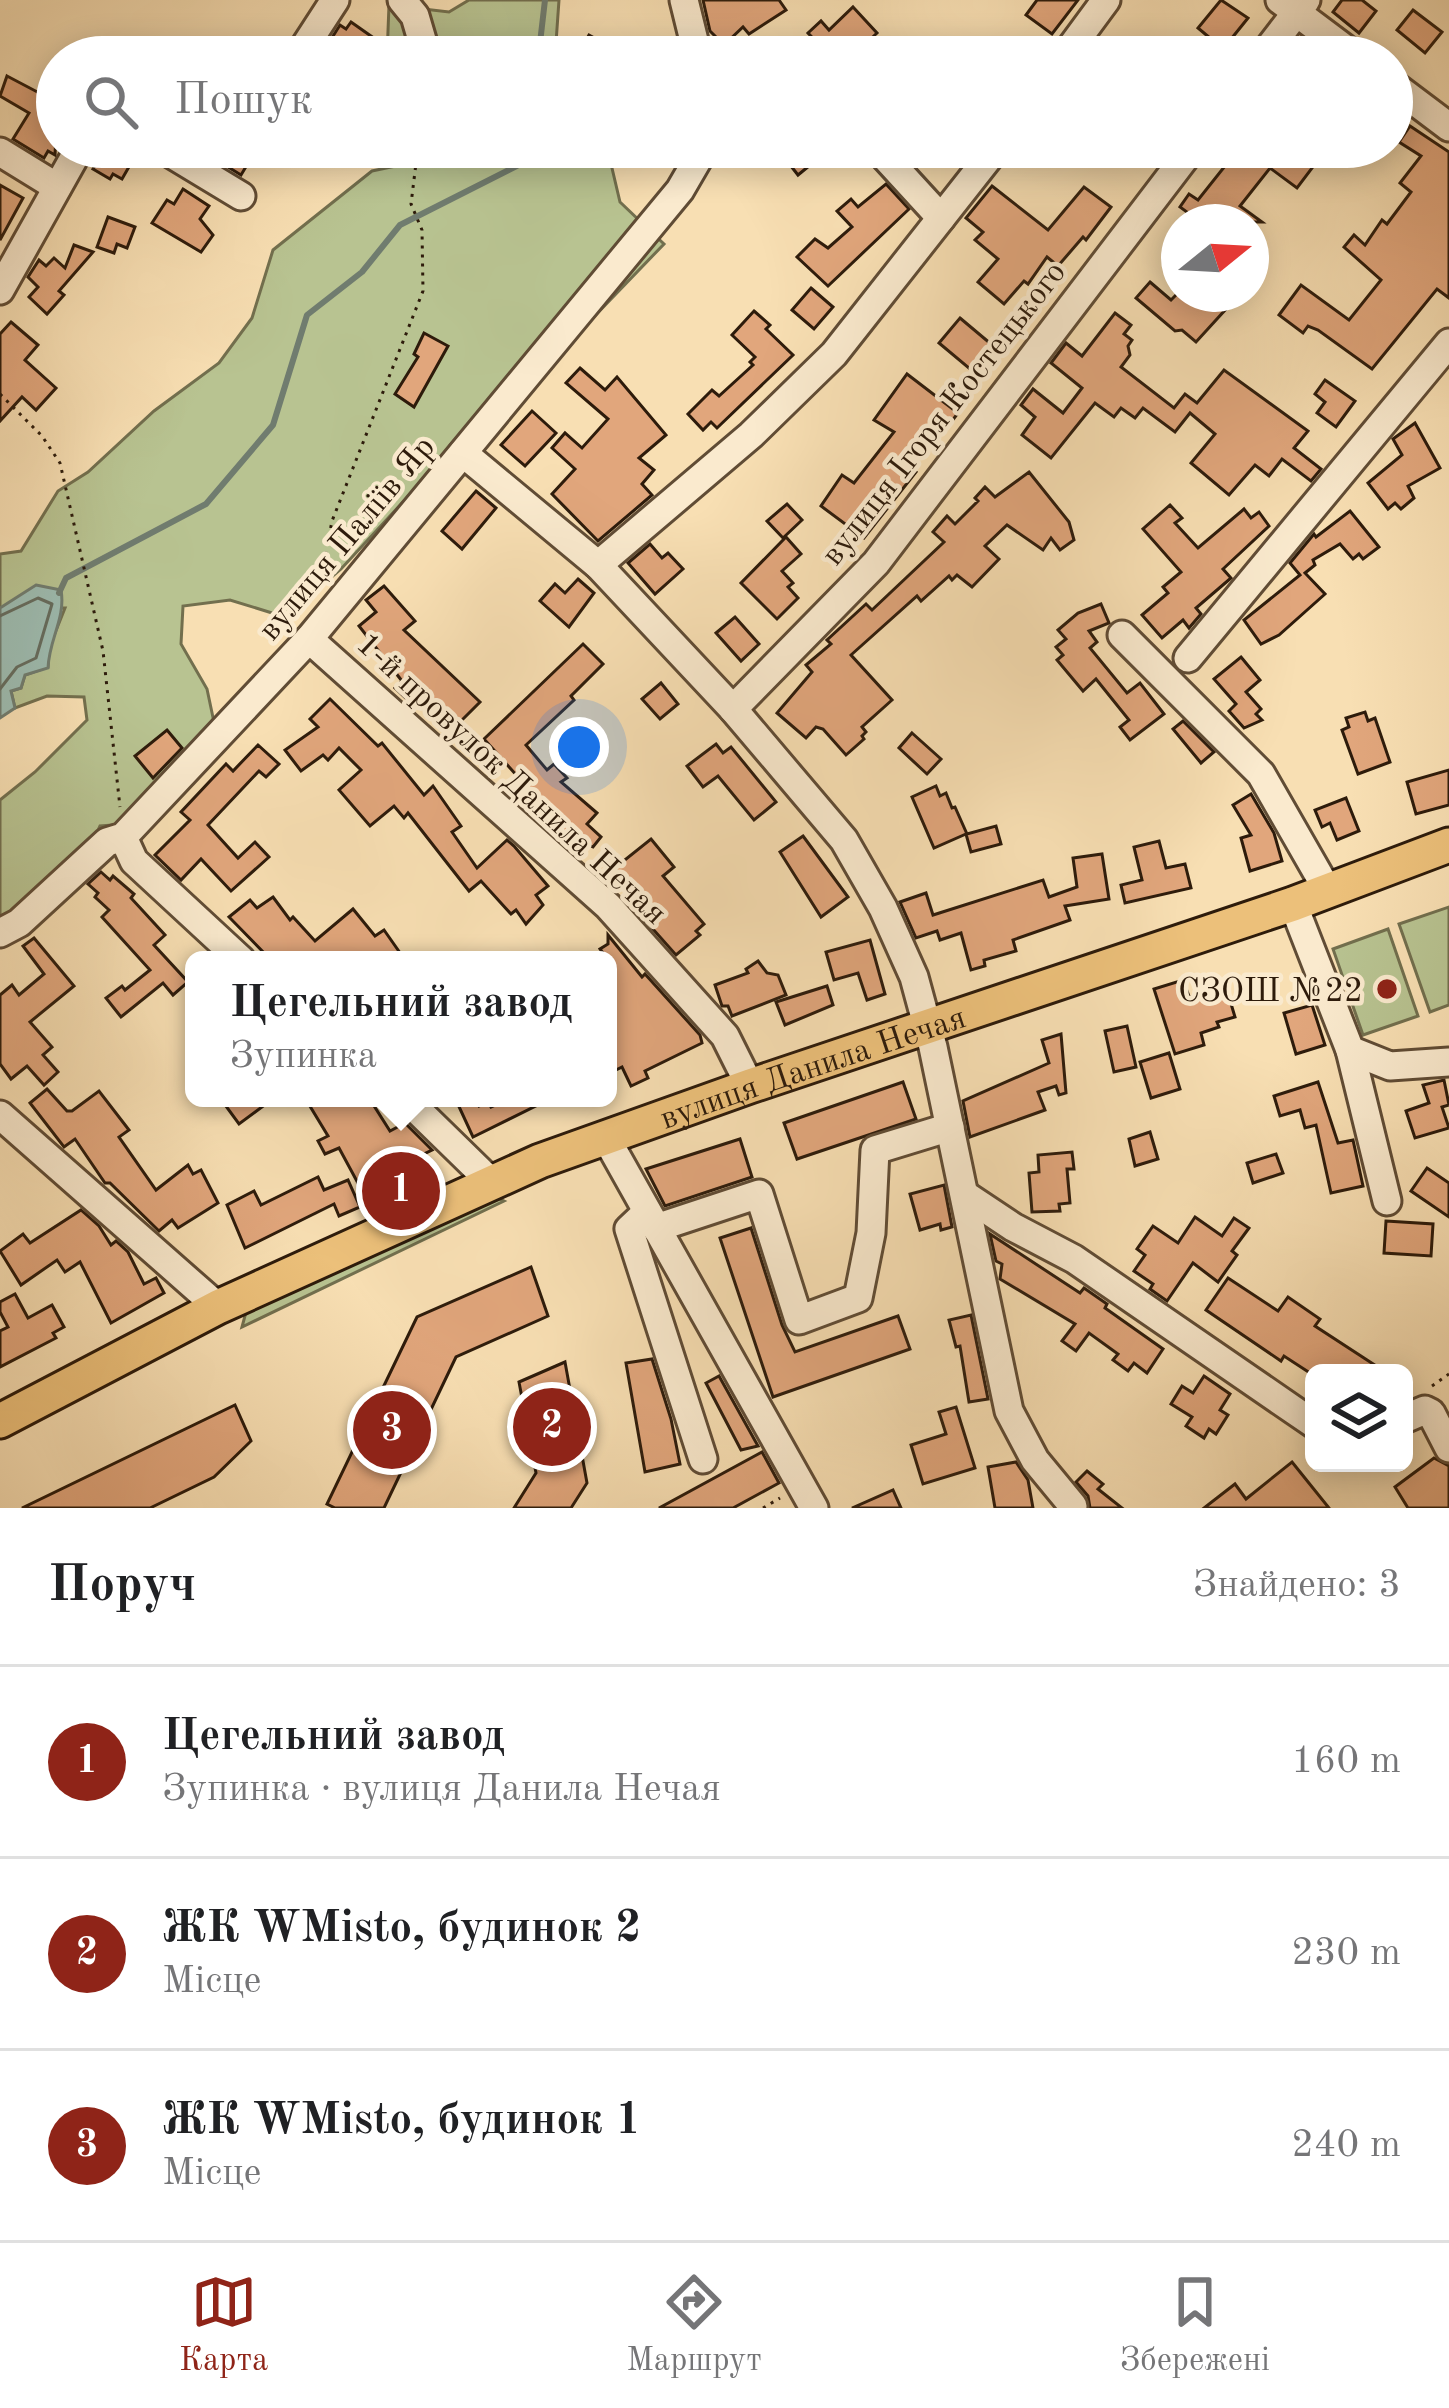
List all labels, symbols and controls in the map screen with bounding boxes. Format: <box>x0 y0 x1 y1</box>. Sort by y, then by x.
search box <box>36 36 1413 168</box>
icon: search <box>78 69 144 135</box>
text: Пошук <box>174 79 313 124</box>
north arrow <box>1161 204 1269 312</box>
street label: вулиця Ігоря Костецького <box>816 256 1073 572</box>
street label: вулиця Паліїв Яр <box>253 431 442 647</box>
street label: 1-й провулок Данила Нечая <box>349 628 672 931</box>
your location <box>549 717 609 777</box>
popup <box>185 951 617 1107</box>
place label: СЗОШ №22 <box>1178 976 1363 1009</box>
marker: СЗОШ №22 <box>1374 976 1400 1002</box>
text: Цегельний завод <box>230 982 573 1027</box>
street label: вулиця Данила Нечая <box>656 1002 970 1137</box>
text: Зупинка <box>230 1037 377 1076</box>
pin: 1 <box>362 1146 440 1236</box>
map controls <box>1305 1364 1413 1472</box>
button: layers <box>1305 1364 1413 1472</box>
pin: 2 <box>513 1382 591 1472</box>
pin: 3 <box>353 1385 431 1475</box>
text: Поруч <box>48 1561 196 1612</box>
text: Знайдено: 3 <box>1193 1566 1401 1605</box>
text: Цегельний завод <box>162 1715 505 1760</box>
text: 1 <box>76 1742 98 1781</box>
text: 160 m <box>1291 1742 1401 1781</box>
text: Зупинка · вулиця Данила Нечая <box>162 1770 721 1809</box>
text: ЖК WMisto, будинок 2 <box>162 1907 641 1952</box>
text: 2 <box>76 1934 98 1973</box>
text: 230 m <box>1291 1934 1401 1973</box>
text: Місце <box>162 1962 262 2001</box>
text: ЖК WMisto, будинок 1 <box>162 2099 641 2144</box>
text: 3 <box>76 2126 98 2165</box>
text: 240 m <box>1291 2126 1401 2165</box>
text: Місце <box>162 2154 262 2193</box>
tab: Карта <box>179 2269 268 2382</box>
tab: Маршрут <box>626 2269 762 2382</box>
tab: Збережені <box>1120 2269 1270 2382</box>

